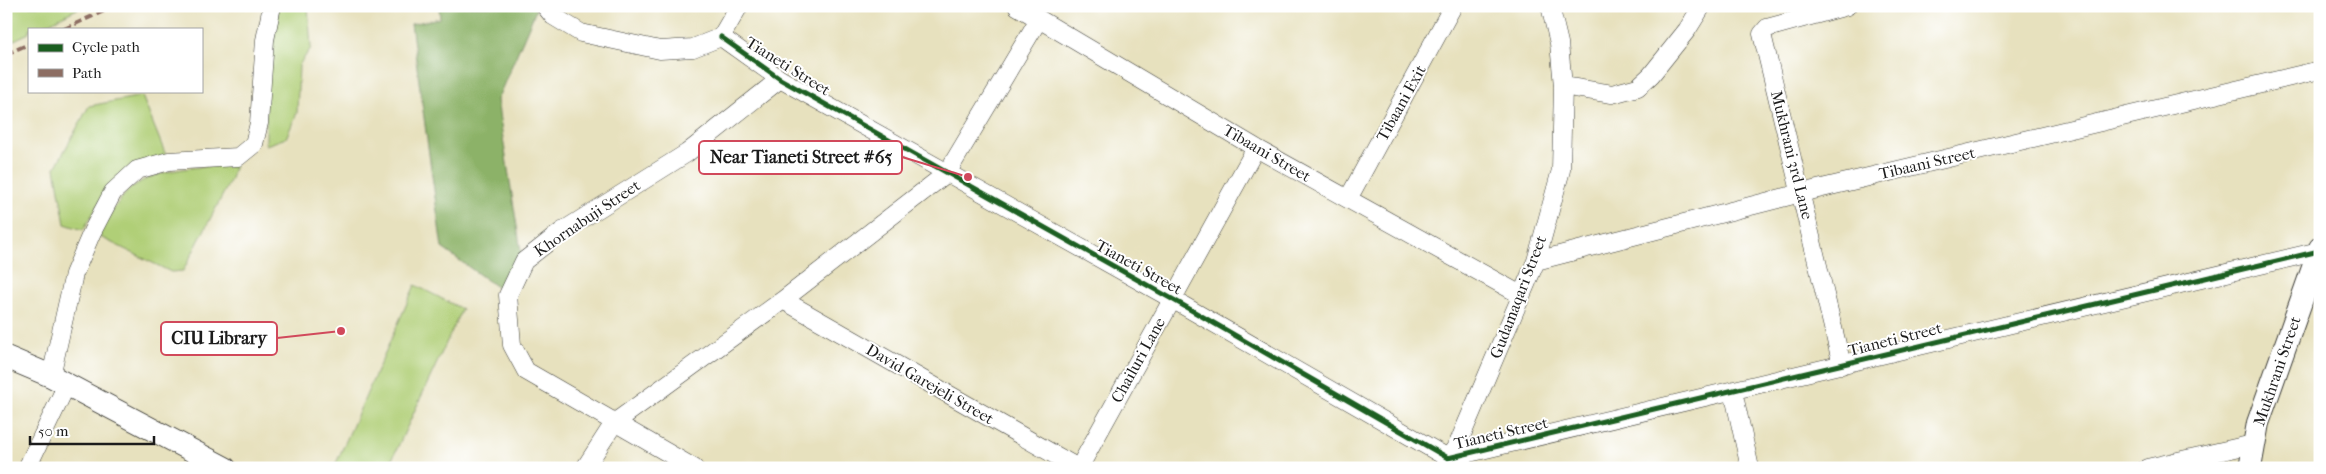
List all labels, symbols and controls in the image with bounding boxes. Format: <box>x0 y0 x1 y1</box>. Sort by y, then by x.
legend <box>28 28 202 92</box>
street label: Tianeti Street <box>742 33 834 100</box>
text: Cycle path <box>72 38 140 56</box>
street label: Tibaani Exit <box>1372 61 1430 144</box>
text: Path <box>72 64 102 82</box>
street label: Mukhrani 3rd Lane <box>1767 89 1817 221</box>
street label: Tibaani Street <box>1220 120 1314 186</box>
callout: Near Tianeti Street #65 <box>699 141 902 174</box>
street label: Tibaani Street <box>1877 143 1977 183</box>
text: Near Tianeti Street #65 <box>710 147 893 168</box>
street label: Khornabuji Street <box>530 175 644 260</box>
street label: Gudamaqari Street <box>1486 233 1550 361</box>
street label: Tianeti Street <box>1092 235 1186 299</box>
street label: Mukhrani Street <box>2249 313 2305 428</box>
street label: Chailuri Lane <box>1107 314 1169 406</box>
street label: Tianeti Street <box>1846 318 1944 360</box>
callout: CIU Library <box>161 322 277 355</box>
text: CIU Library <box>171 328 268 349</box>
street label: David Garejeli Street <box>863 340 997 428</box>
street label: Tianeti Street <box>1452 413 1550 453</box>
scale bar <box>30 414 154 446</box>
text: 50 m <box>38 422 69 440</box>

